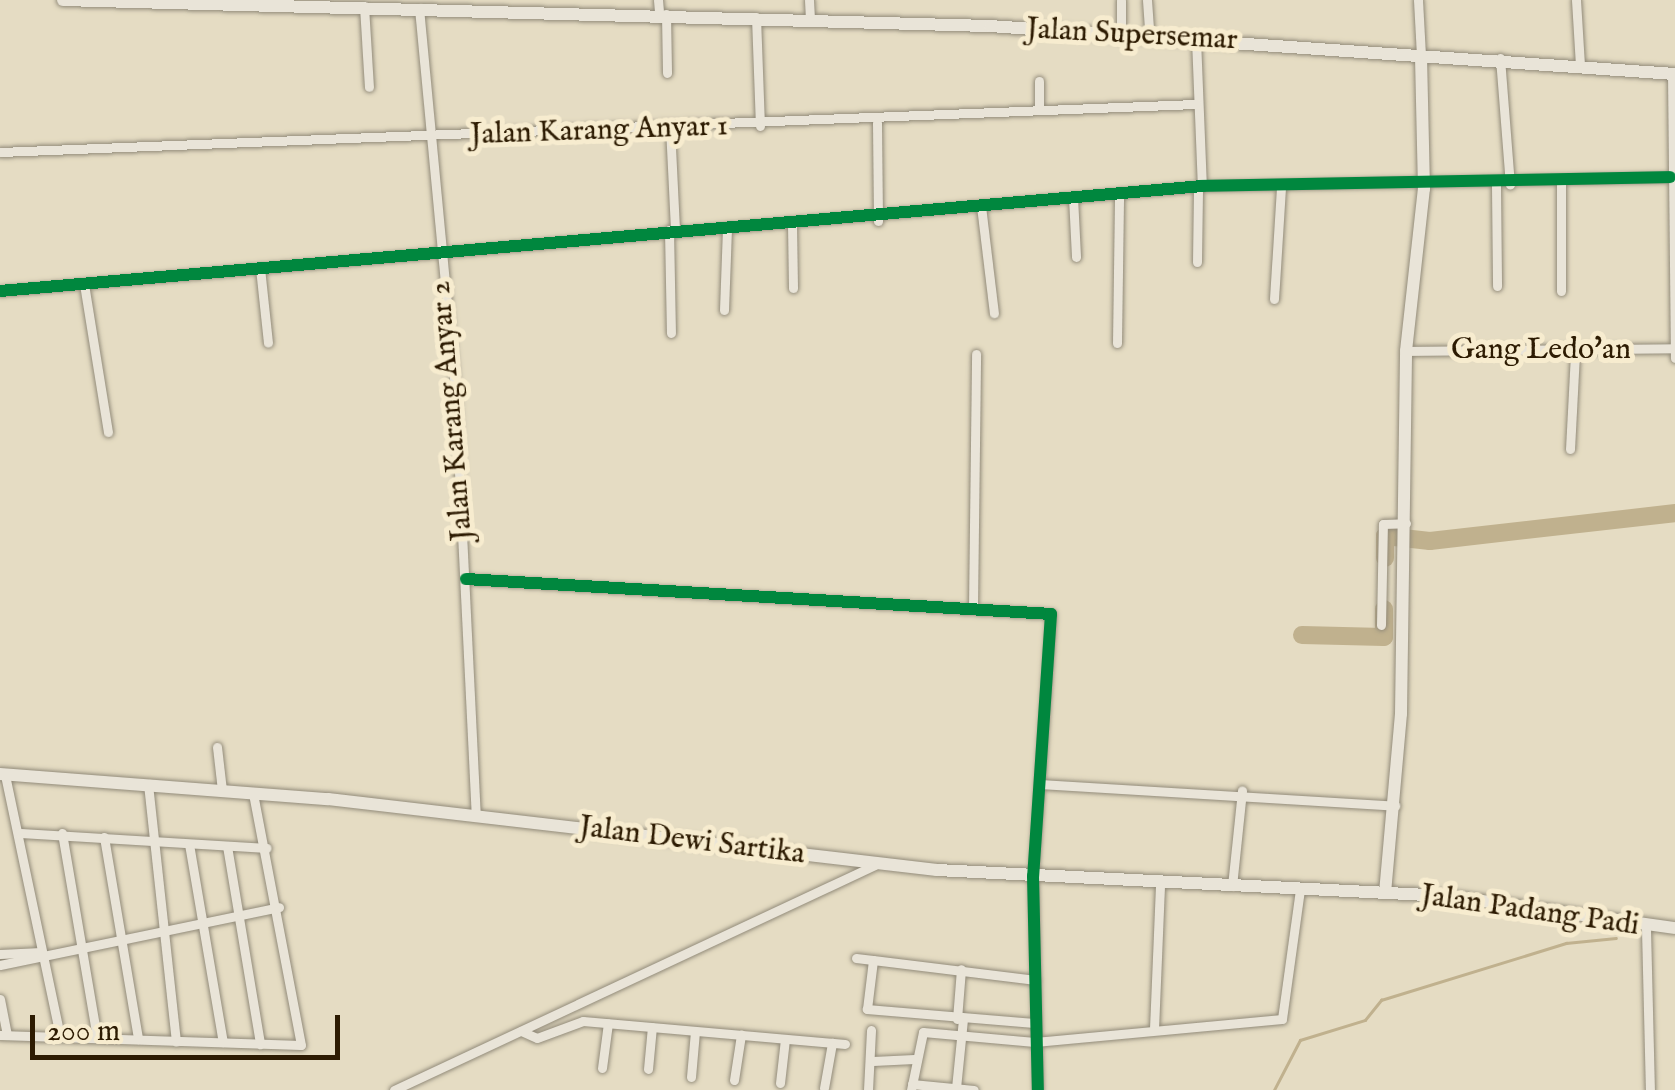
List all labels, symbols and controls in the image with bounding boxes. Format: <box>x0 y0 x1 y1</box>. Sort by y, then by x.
street label: Jalan Supersemar <box>1025 11 1239 59</box>
street label: Jalan Karang Anyar 1 <box>470 109 728 153</box>
street label: Jalan Karang Anyar 2 <box>423 280 481 542</box>
street label: Gang Ledo'an <box>1451 332 1631 368</box>
street label: Jalan Dewi Sartika <box>577 809 807 873</box>
street label: Jalan Padang Padi <box>1418 878 1642 944</box>
scale bar <box>35 995 345 1057</box>
text: 200 m <box>47 1013 120 1051</box>

